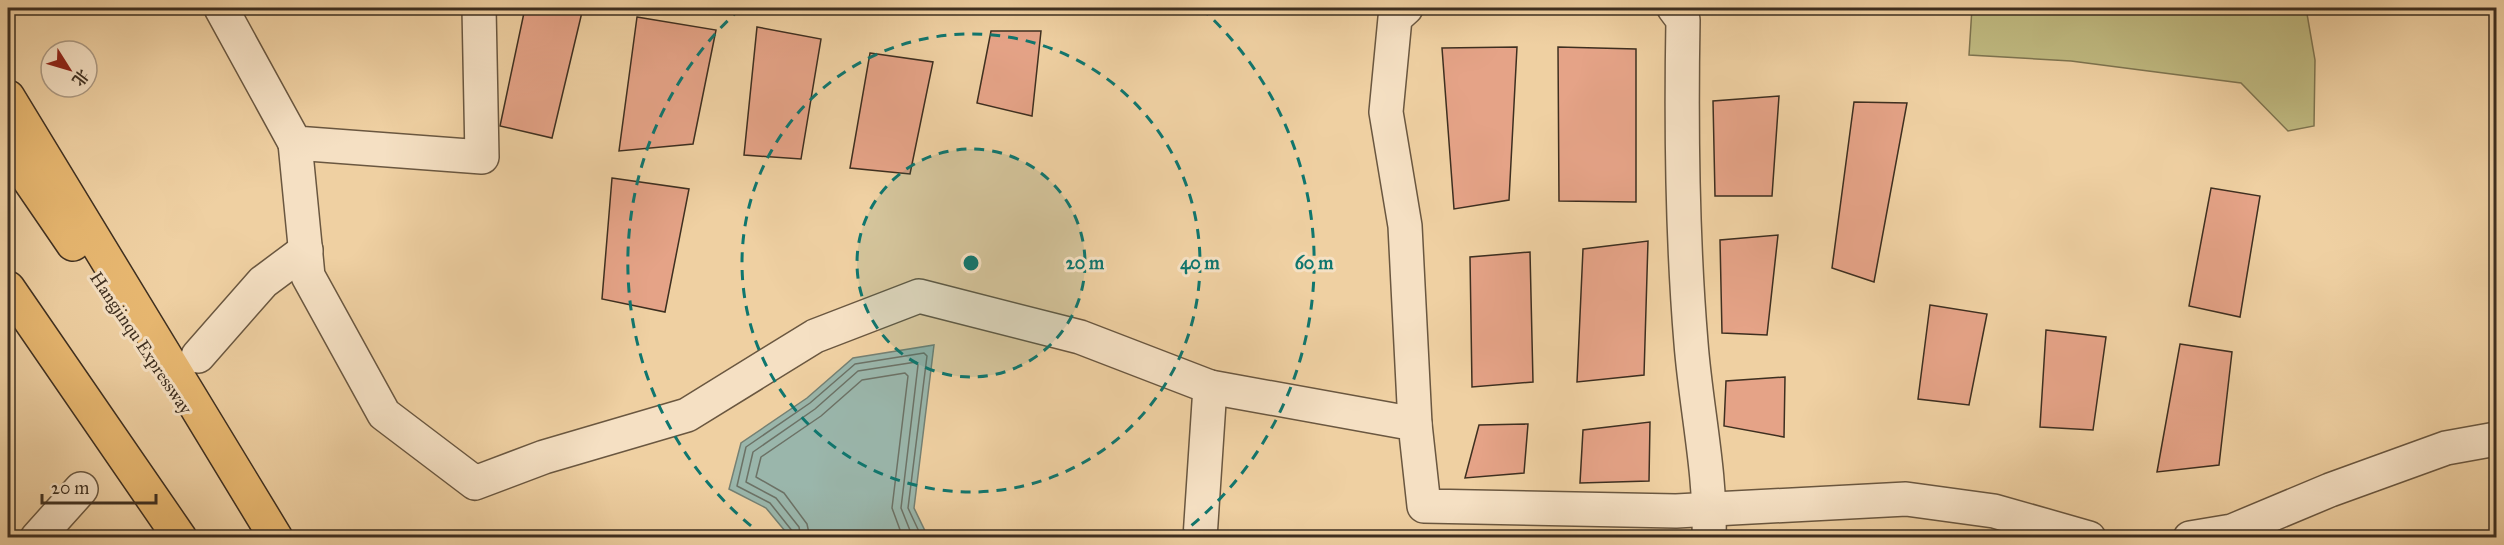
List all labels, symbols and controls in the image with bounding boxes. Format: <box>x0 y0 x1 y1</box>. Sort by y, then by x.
north arrow <box>39 39 99 99</box>
text: 北 <box>68 66 93 90</box>
text: 20 m <box>1066 252 1105 274</box>
text: 40 m <box>1180 252 1221 275</box>
text: 60 m <box>1295 252 1334 274</box>
centre of rings <box>961 253 981 273</box>
street label: Hangjinqu Expressway <box>84 268 197 419</box>
scale bar <box>42 467 156 505</box>
text: 20 m <box>51 477 89 499</box>

